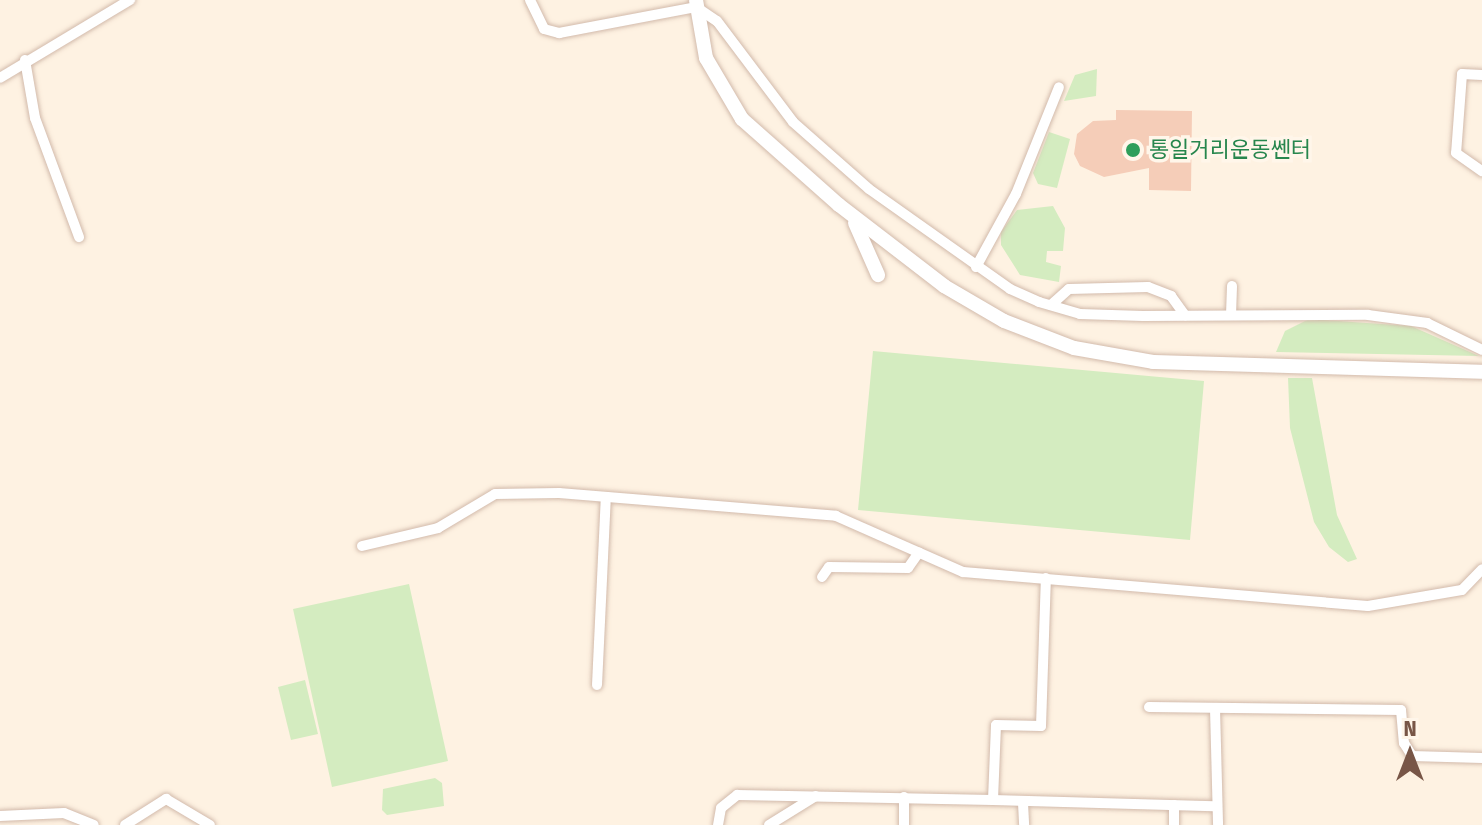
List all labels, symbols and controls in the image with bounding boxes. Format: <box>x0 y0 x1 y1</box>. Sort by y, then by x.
place label: 통일거리운동쎈터 <box>1149 137 1311 163</box>
marker: 통일거리운동쎈터 <box>1124 141 1142 159</box>
north arrow <box>1370 713 1450 793</box>
text: N <box>1403 715 1417 742</box>

